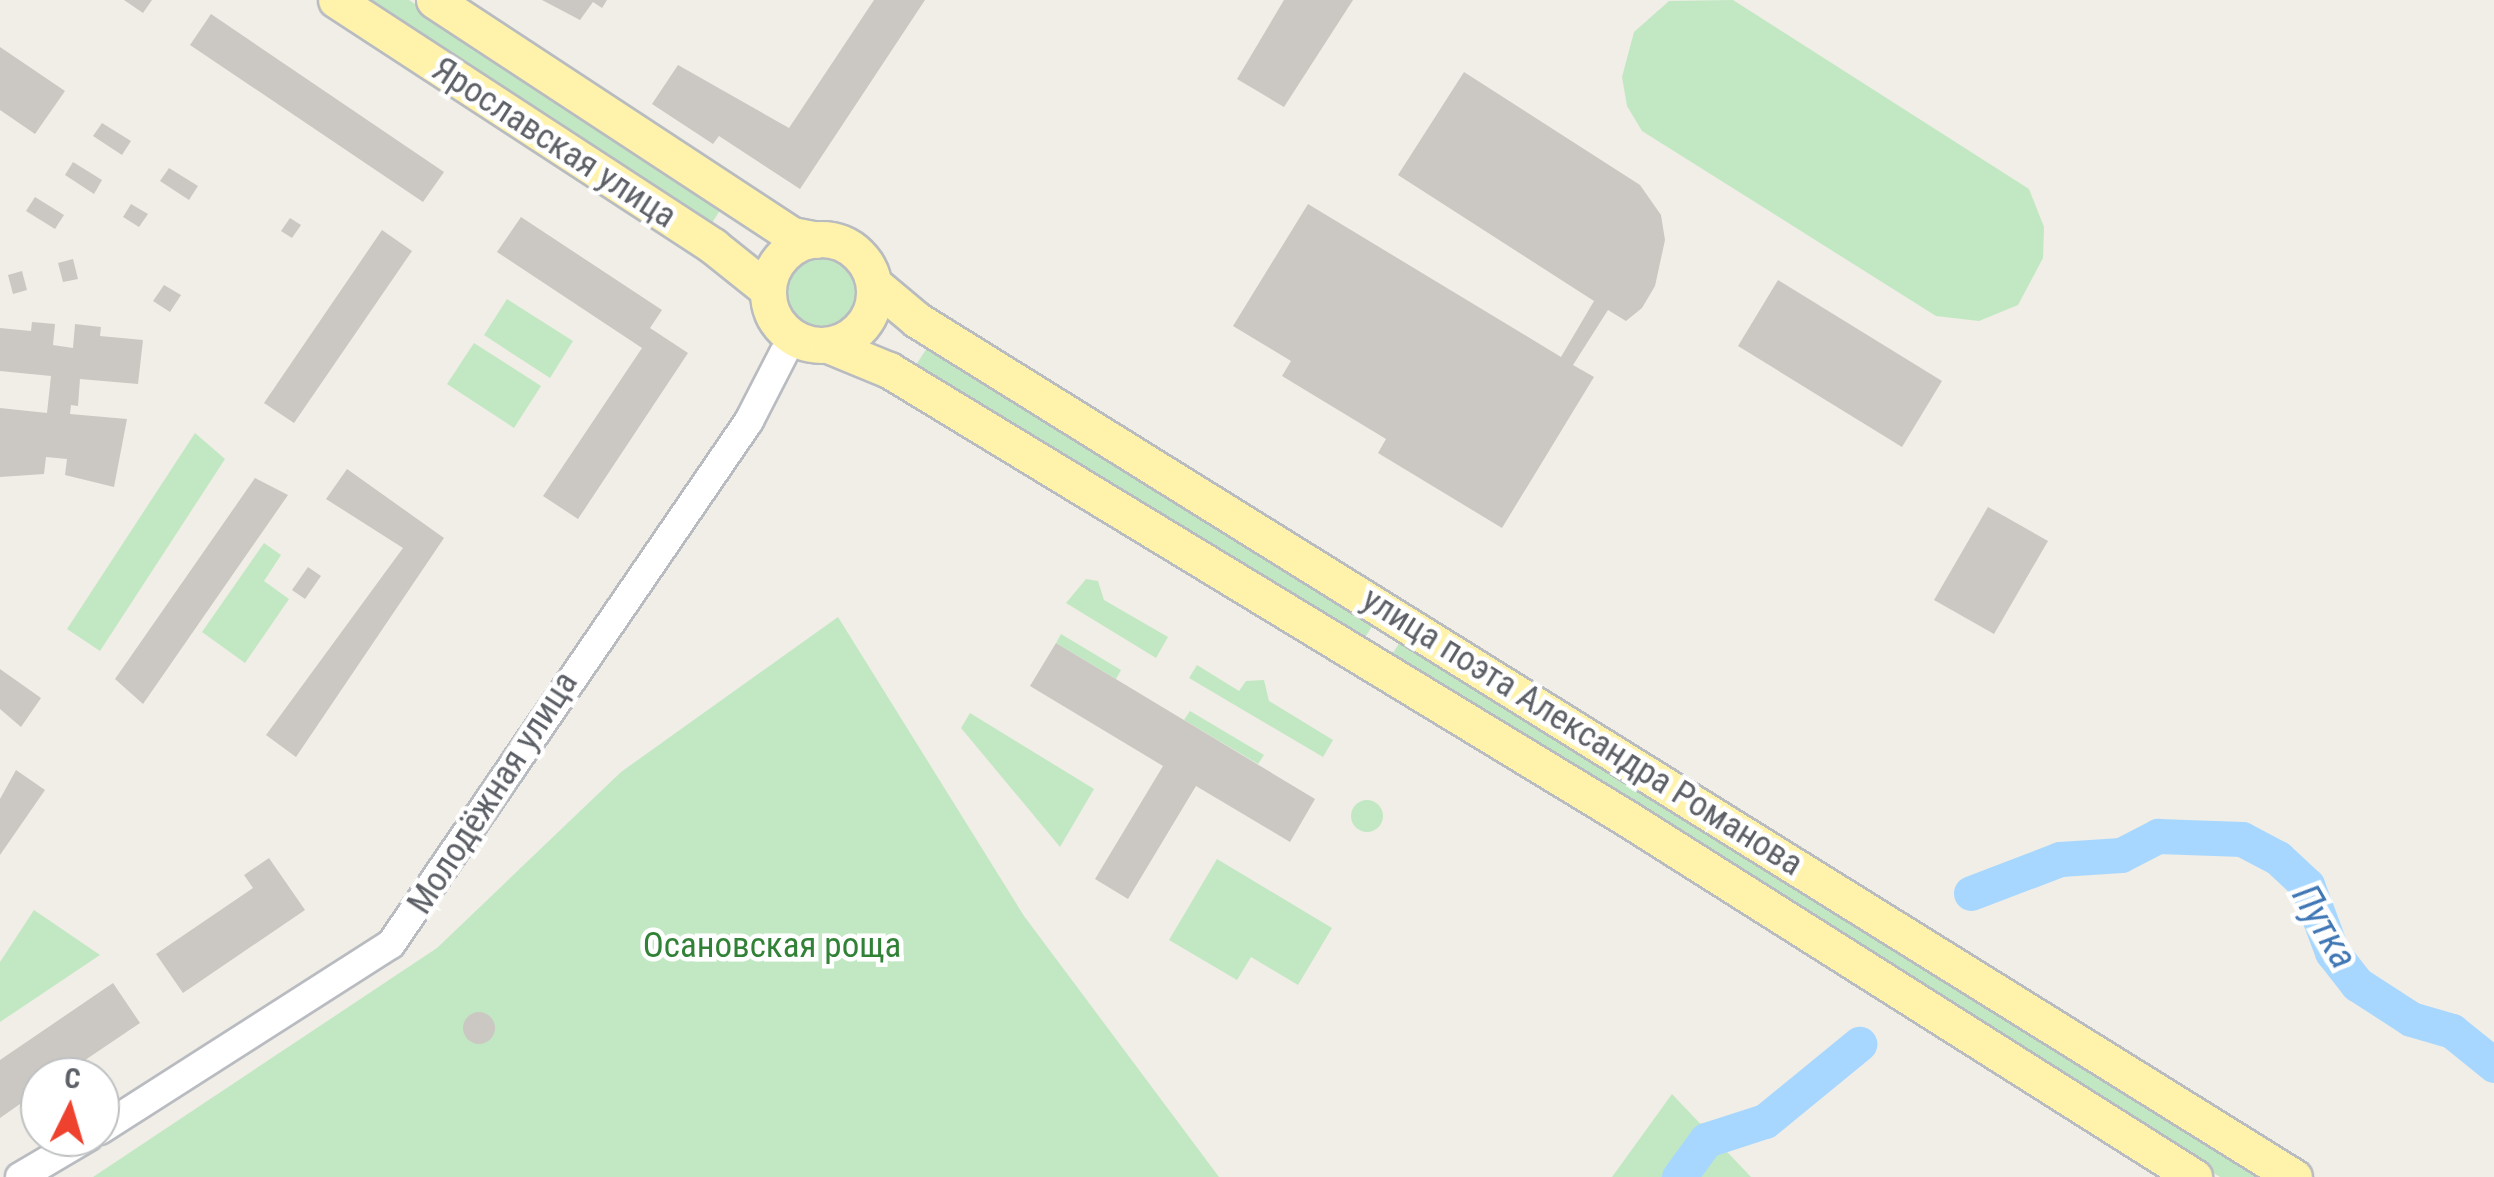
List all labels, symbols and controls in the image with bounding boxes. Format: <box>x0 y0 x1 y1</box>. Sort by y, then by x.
street label: Ярославская улица <box>424 49 684 237</box>
street label: улица поэта Александра Романова <box>1354 579 1810 885</box>
street label: Молодёжная улица <box>399 664 587 922</box>
water label: Путка <box>2282 877 2366 977</box>
park label: Осановская роща <box>643 925 901 967</box>
north arrow <box>20 1057 120 1157</box>
text: С <box>63 1061 82 1096</box>

